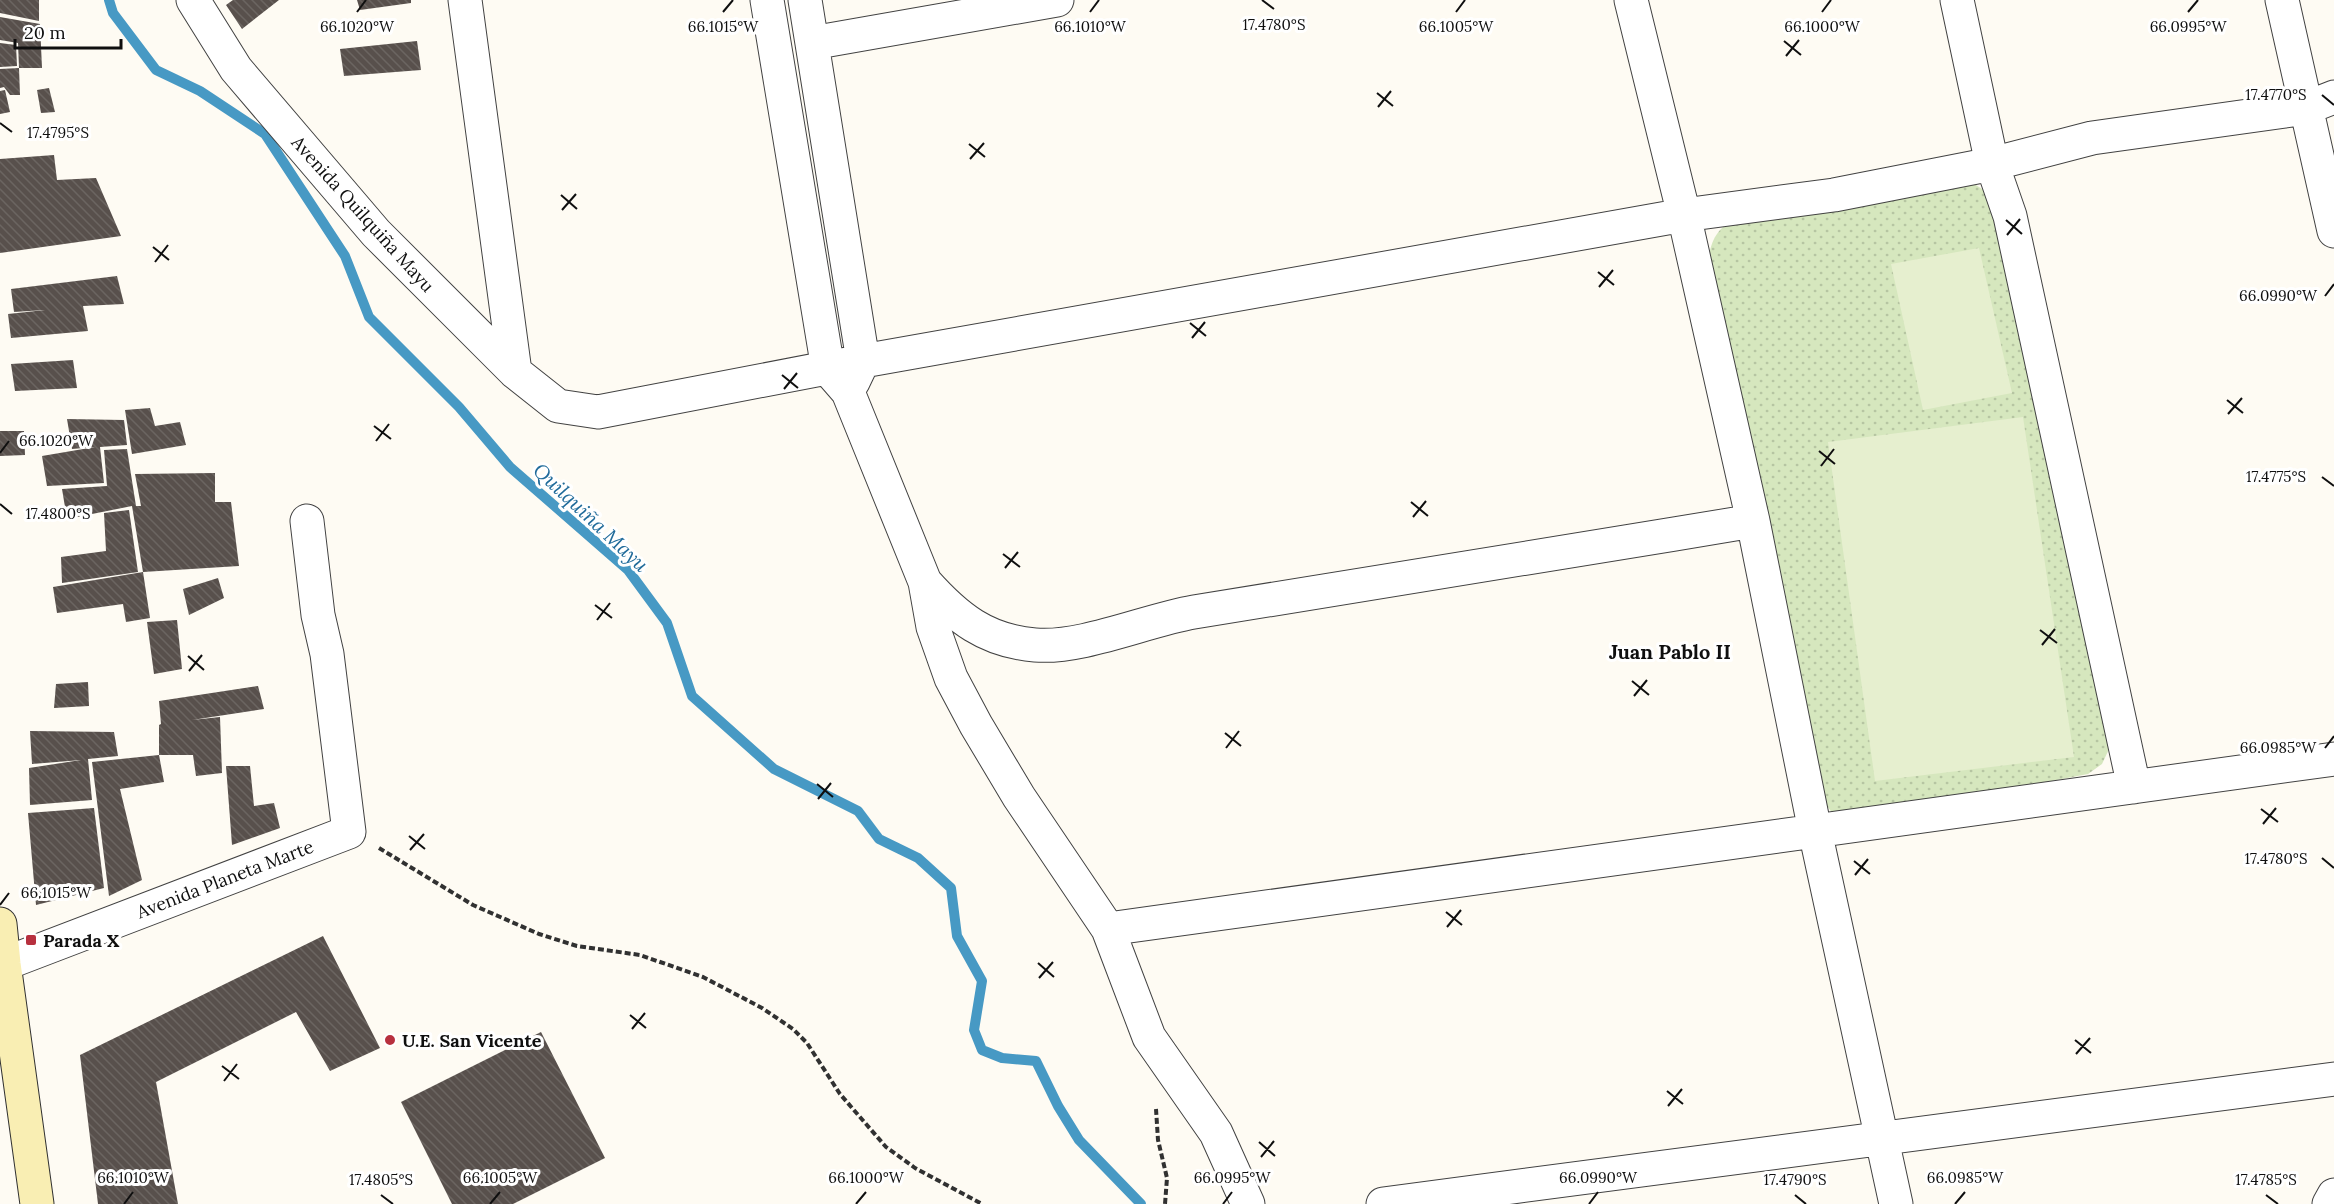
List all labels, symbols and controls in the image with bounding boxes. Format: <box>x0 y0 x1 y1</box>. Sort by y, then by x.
scale bar <box>15 12 122 50</box>
text: 17.4780°S <box>1243 15 1305 34</box>
text: 66.1020°W <box>320 17 395 36</box>
text: 66.1015°W <box>688 17 759 36</box>
text: 66.1010°W <box>1054 17 1127 36</box>
text: 66.1005°W <box>1419 17 1494 36</box>
text: 66.1000°W <box>1784 17 1861 36</box>
text: 66.0995°W <box>2150 17 2227 36</box>
text: 20 m <box>24 21 66 44</box>
text: 17.4770°S <box>2245 85 2307 104</box>
text: 17.4795°S <box>27 123 89 142</box>
street label: Avenida Quilquiña Mayu <box>286 130 439 297</box>
text: 66.0990°W <box>2239 286 2318 305</box>
text: 66.1020°W <box>19 431 94 450</box>
water label: Quilquiña Mayu <box>528 457 654 577</box>
text: 17.4775°S <box>2246 467 2306 486</box>
text: 17.4800°S <box>25 504 91 523</box>
district label: Juan Pablo II <box>1609 639 1731 664</box>
text: 66.0985°W <box>2240 738 2317 757</box>
street label: Avenida Planeta Marte <box>132 835 317 924</box>
text: 17.4780°S <box>2245 849 2307 868</box>
text: 66.1015°W <box>21 883 92 902</box>
place label: Parada X <box>43 929 120 952</box>
marker: Parada X <box>24 933 38 947</box>
place label: U.E. San Vicente <box>402 1029 542 1052</box>
marker: U.E. San Vicente <box>383 1033 397 1047</box>
text: 66.1010°W <box>97 1168 170 1187</box>
text: 66.1005°W <box>463 1168 538 1187</box>
text: 66.1000°W <box>828 1168 905 1187</box>
text: 66.0995°W <box>1194 1168 1271 1187</box>
text: 66.0990°W <box>1559 1168 1638 1187</box>
text: 66.0985°W <box>1927 1168 2004 1187</box>
text: 17.4805°S <box>349 1170 413 1189</box>
text: 17.4790°S <box>1763 1170 1827 1189</box>
text: 17.4785°S <box>2235 1170 2297 1189</box>

